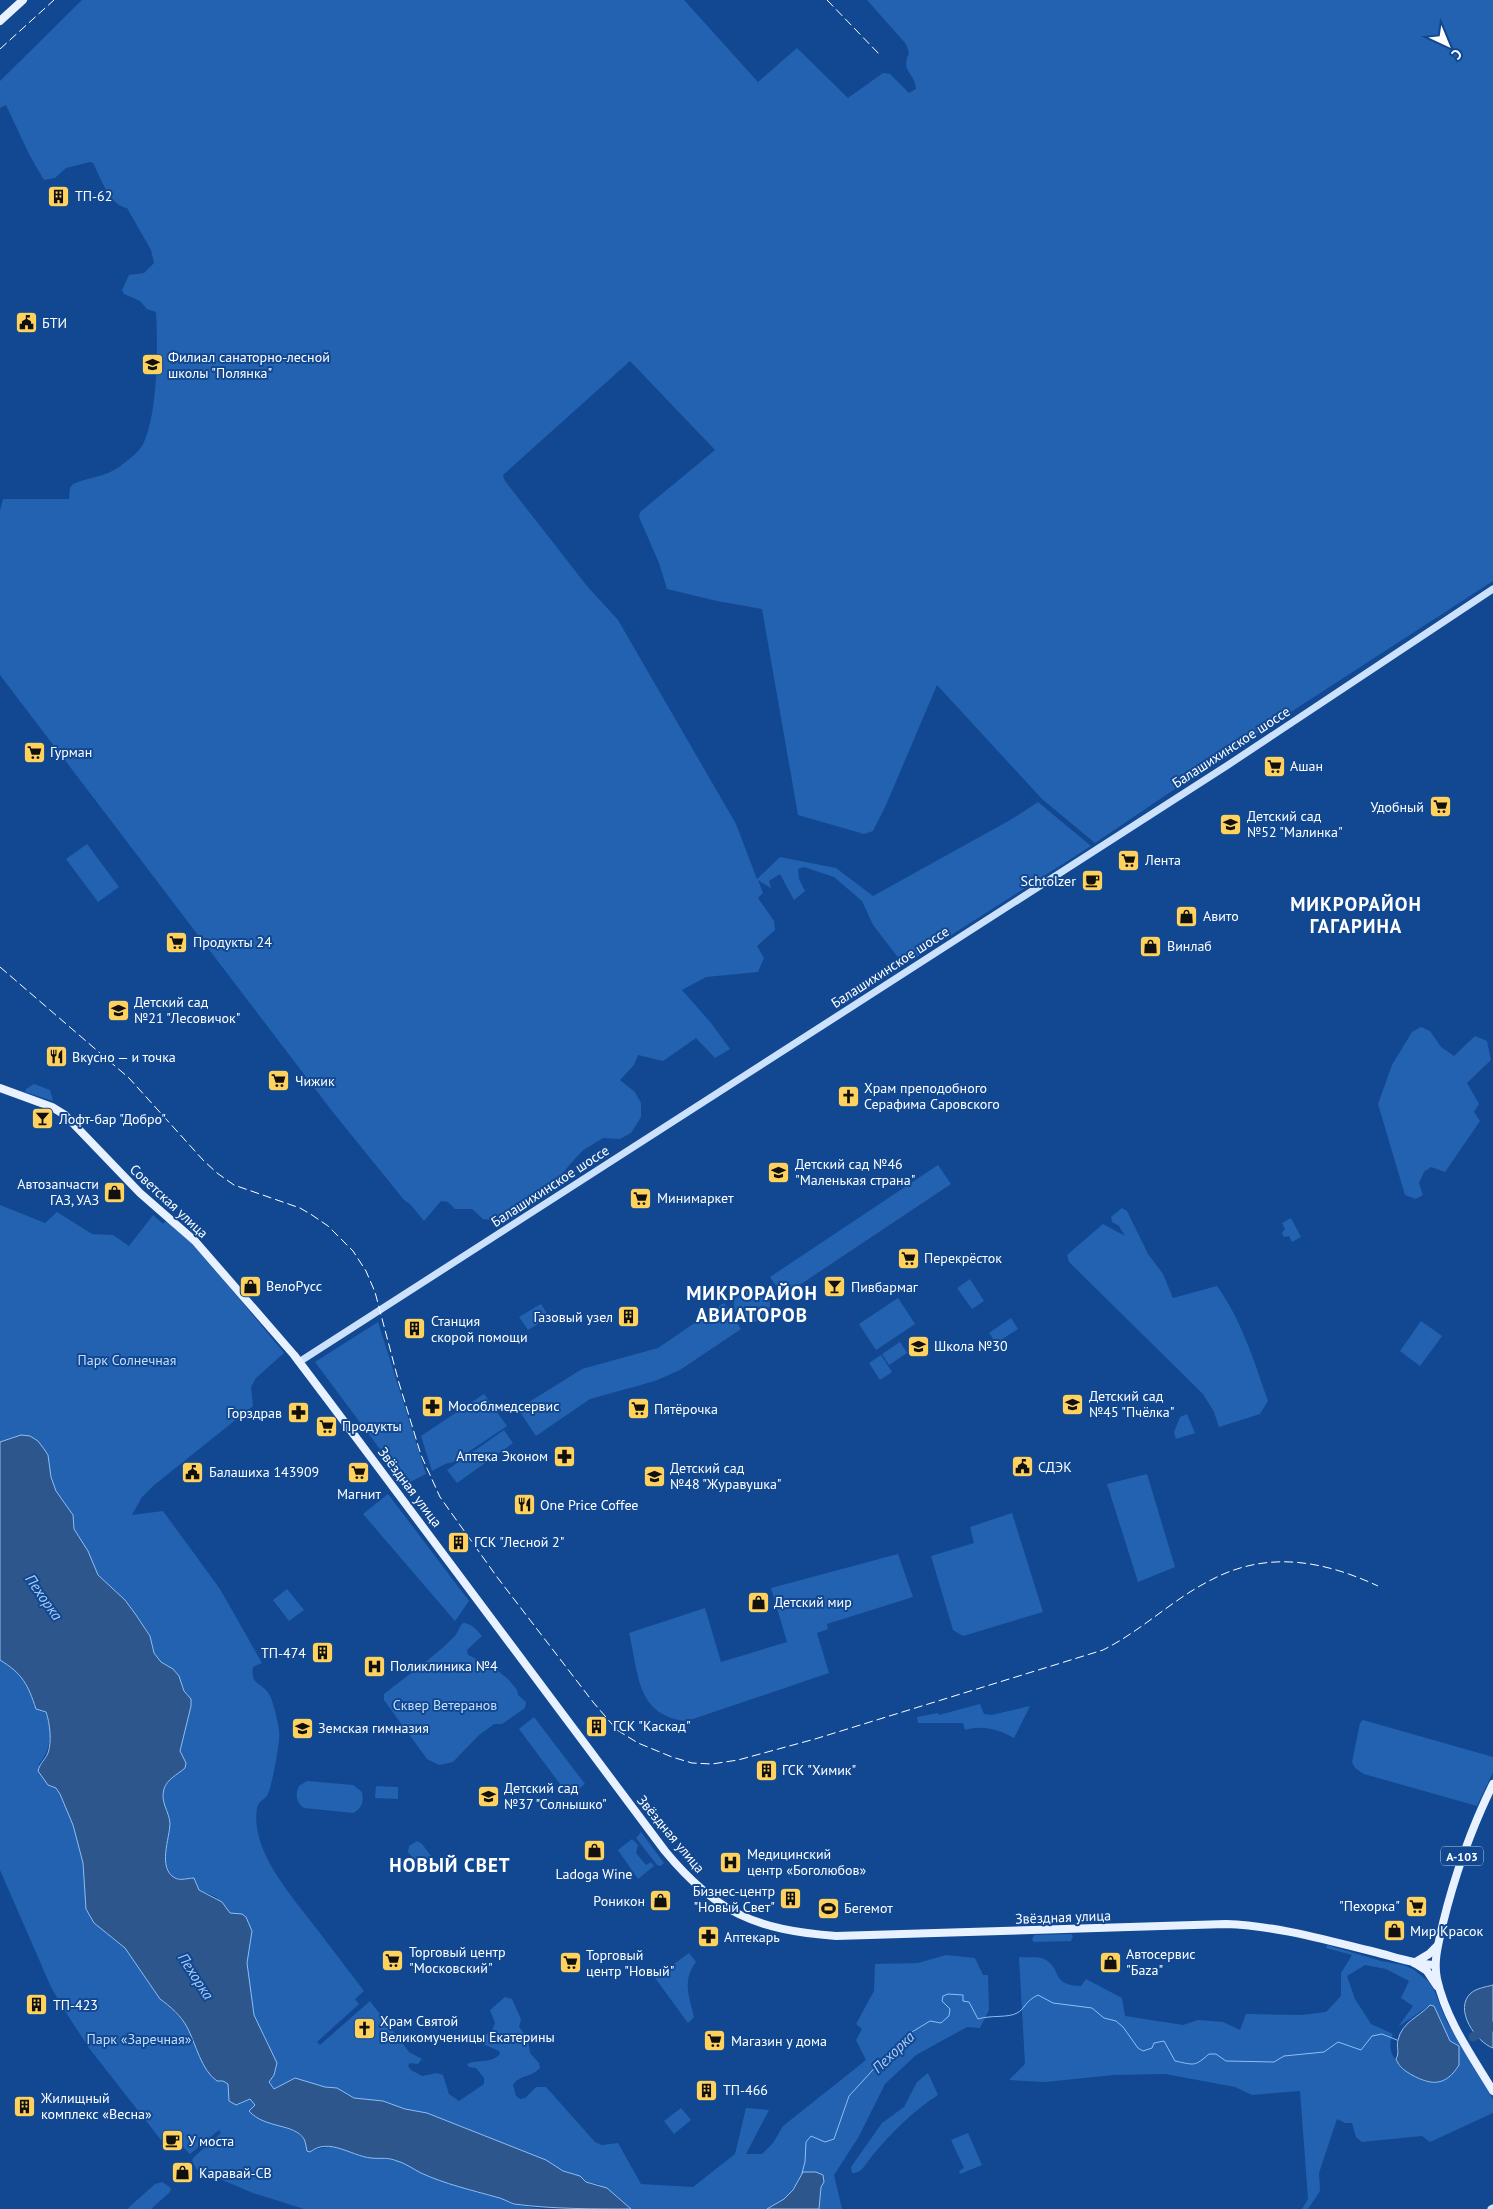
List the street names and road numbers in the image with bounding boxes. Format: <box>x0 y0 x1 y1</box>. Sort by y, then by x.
street label: Балашихинское шоссе <box>1169 702 1293 792</box>
street label: Балашихинское шоссе <box>828 922 952 1012</box>
street label: Балашихинское шоссе <box>488 1141 612 1231</box>
street label: Советская улица <box>126 1160 212 1242</box>
street label: Звёздная улица <box>374 1443 446 1531</box>
street label: Звёздная улица <box>633 1791 709 1877</box>
road number: А-103 <box>1441 1846 1483 1865</box>
street label: Звёздная улица <box>1015 1906 1111 1928</box>

